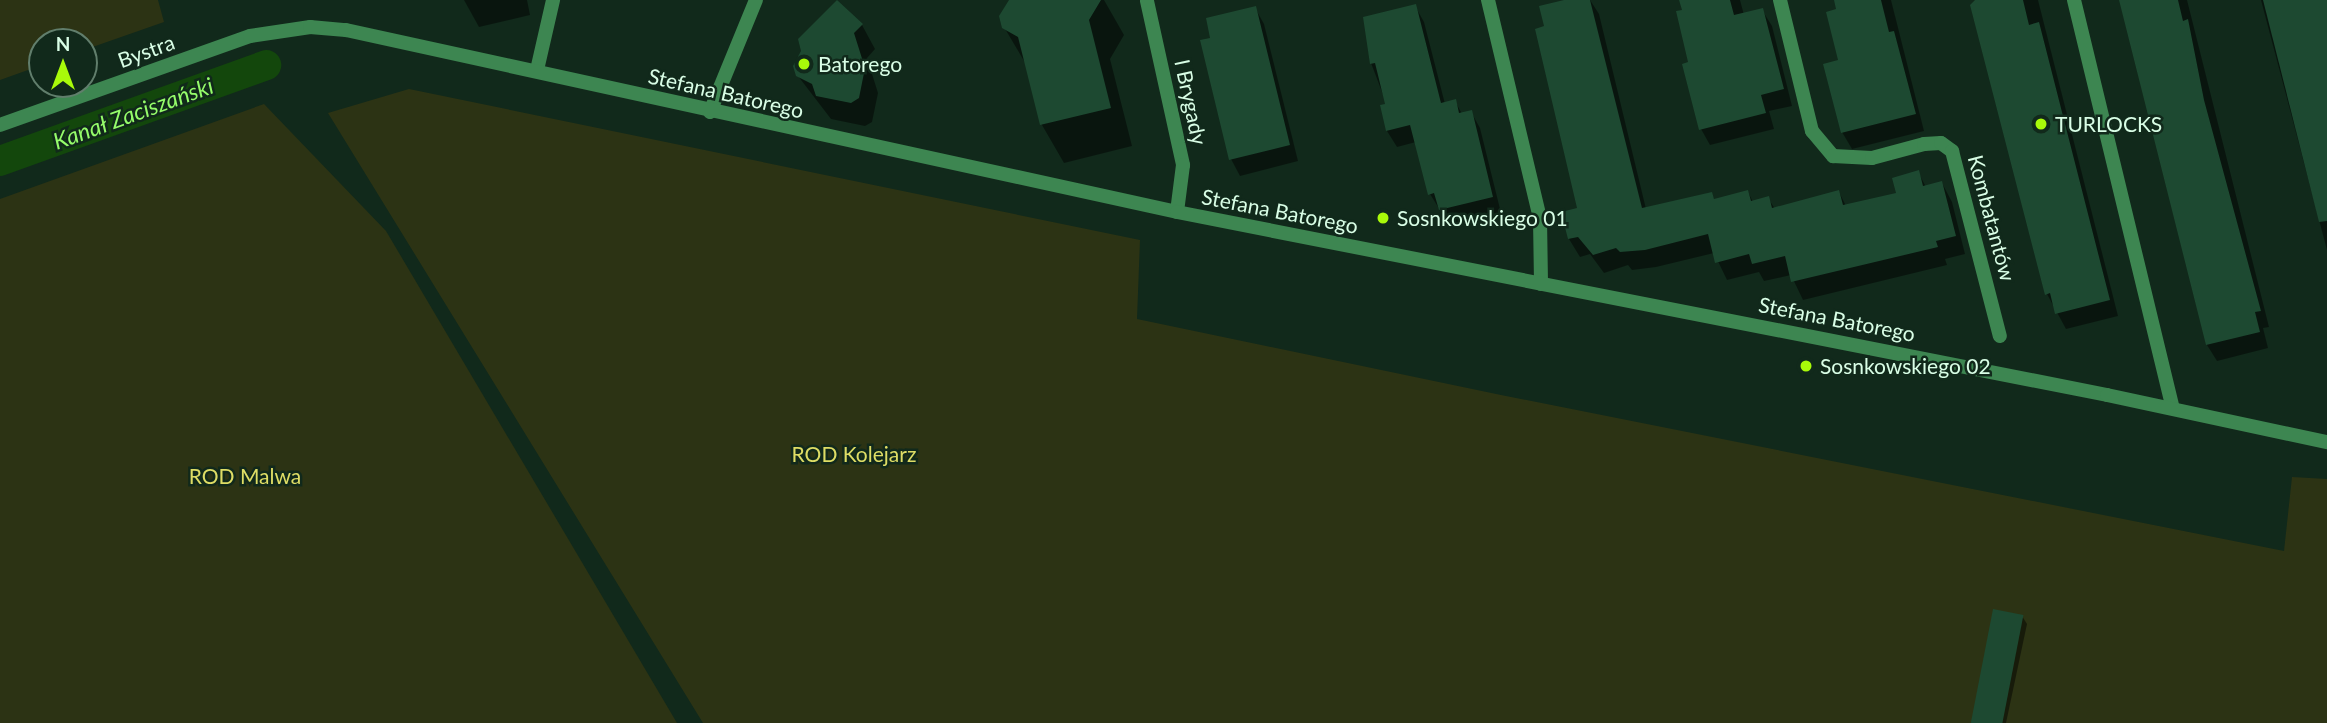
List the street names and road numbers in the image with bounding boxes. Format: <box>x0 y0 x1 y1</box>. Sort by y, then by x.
street label: Bystra <box>114 29 178 73</box>
street label: I Brygady <box>1170 57 1212 147</box>
street label: Stefana Batorego <box>646 63 806 123</box>
street label: Kombatantów <box>1963 152 2021 284</box>
street label: Stefana Batorego <box>1200 183 1360 239</box>
street label: Stefana Batorego <box>1757 291 1917 347</box>

